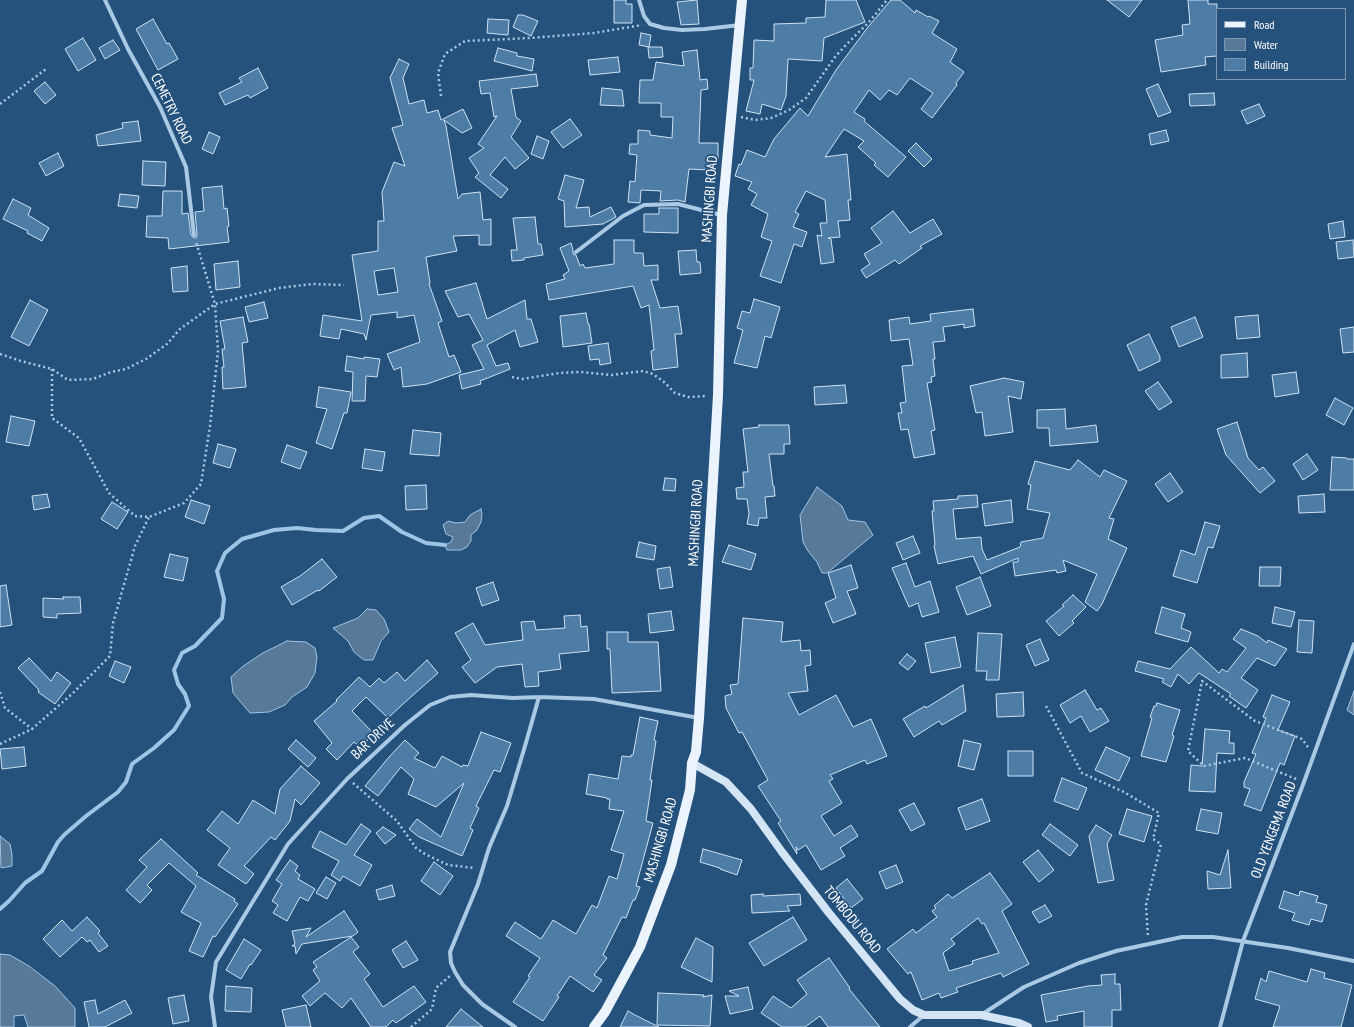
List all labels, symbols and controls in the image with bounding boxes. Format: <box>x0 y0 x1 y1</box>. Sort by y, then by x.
legend <box>1216 8 1346 80</box>
text: Road <box>1254 17 1274 32</box>
text: Water <box>1254 37 1278 52</box>
text: Building <box>1254 57 1289 72</box>
street label: CEMETRY ROAD <box>147 71 195 147</box>
street label: MASHINGBI ROAD <box>699 155 721 243</box>
street label: MASHINGBI ROAD <box>685 479 707 567</box>
street label: BAR DRIVE <box>348 715 398 763</box>
street label: OLD YENGEMA ROAD <box>1248 779 1300 881</box>
street label: MASHINGBI ROAD <box>641 796 681 884</box>
street label: TOMBODU ROAD <box>820 883 884 957</box>

